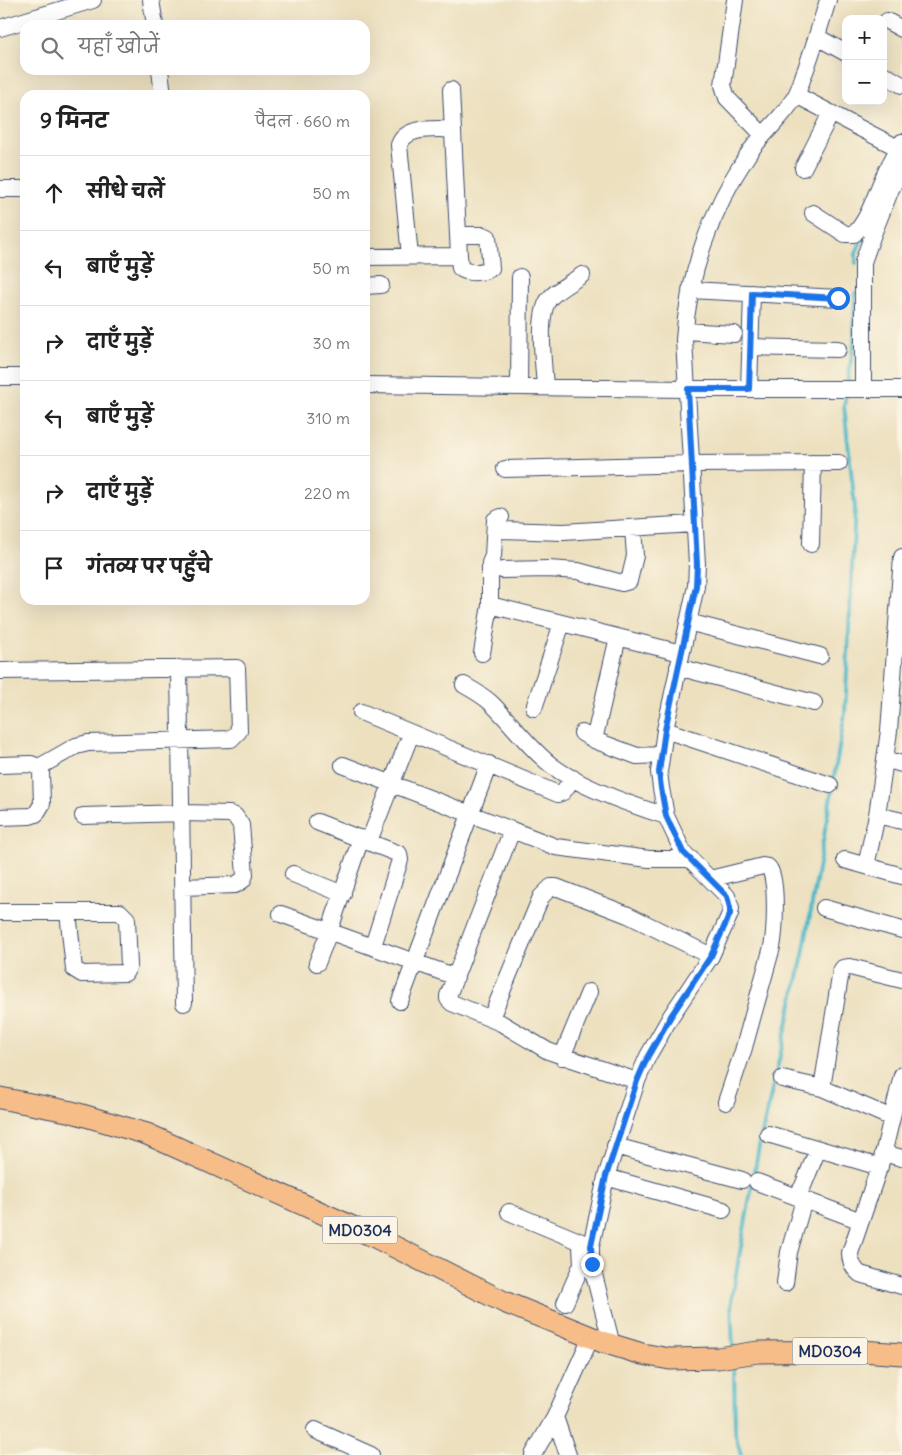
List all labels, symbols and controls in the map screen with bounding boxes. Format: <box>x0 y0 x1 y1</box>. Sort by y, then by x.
map controls <box>842 15 887 105</box>
button: + <box>842 15 887 60</box>
search box <box>20 20 370 75</box>
icon: search <box>38 34 66 62</box>
text: यहाँ खोजें <box>78 34 159 58</box>
button: − <box>842 60 887 105</box>
text: 9 मिनट <box>40 107 108 134</box>
text: पैदल · 660 m <box>255 111 350 131</box>
icon: ahead <box>40 179 68 207</box>
text: सीधे चलें <box>87 179 164 203</box>
text: 50 m <box>312 183 350 203</box>
icon: left <box>40 254 68 282</box>
text: बाएँ मुड़ें <box>87 254 153 278</box>
text: 50 m <box>312 258 350 278</box>
route start <box>827 287 850 310</box>
icon: right <box>40 329 68 357</box>
text: दाएँ मुड़ें <box>87 329 153 353</box>
text: 30 m <box>313 333 350 353</box>
icon: left <box>40 404 68 432</box>
text: बाएँ मुड़ें <box>87 404 153 428</box>
text: 310 m <box>306 408 350 428</box>
icon: right <box>40 479 68 507</box>
text: दाएँ मुड़ें <box>87 479 153 503</box>
text: 220 m <box>304 483 350 503</box>
icon: arrive <box>40 554 68 582</box>
text: गंतव्य पर पहुँचे <box>87 554 212 578</box>
road number: MD0304 <box>322 1216 398 1244</box>
route end <box>581 1253 604 1276</box>
road number: MD0304 <box>792 1338 868 1364</box>

